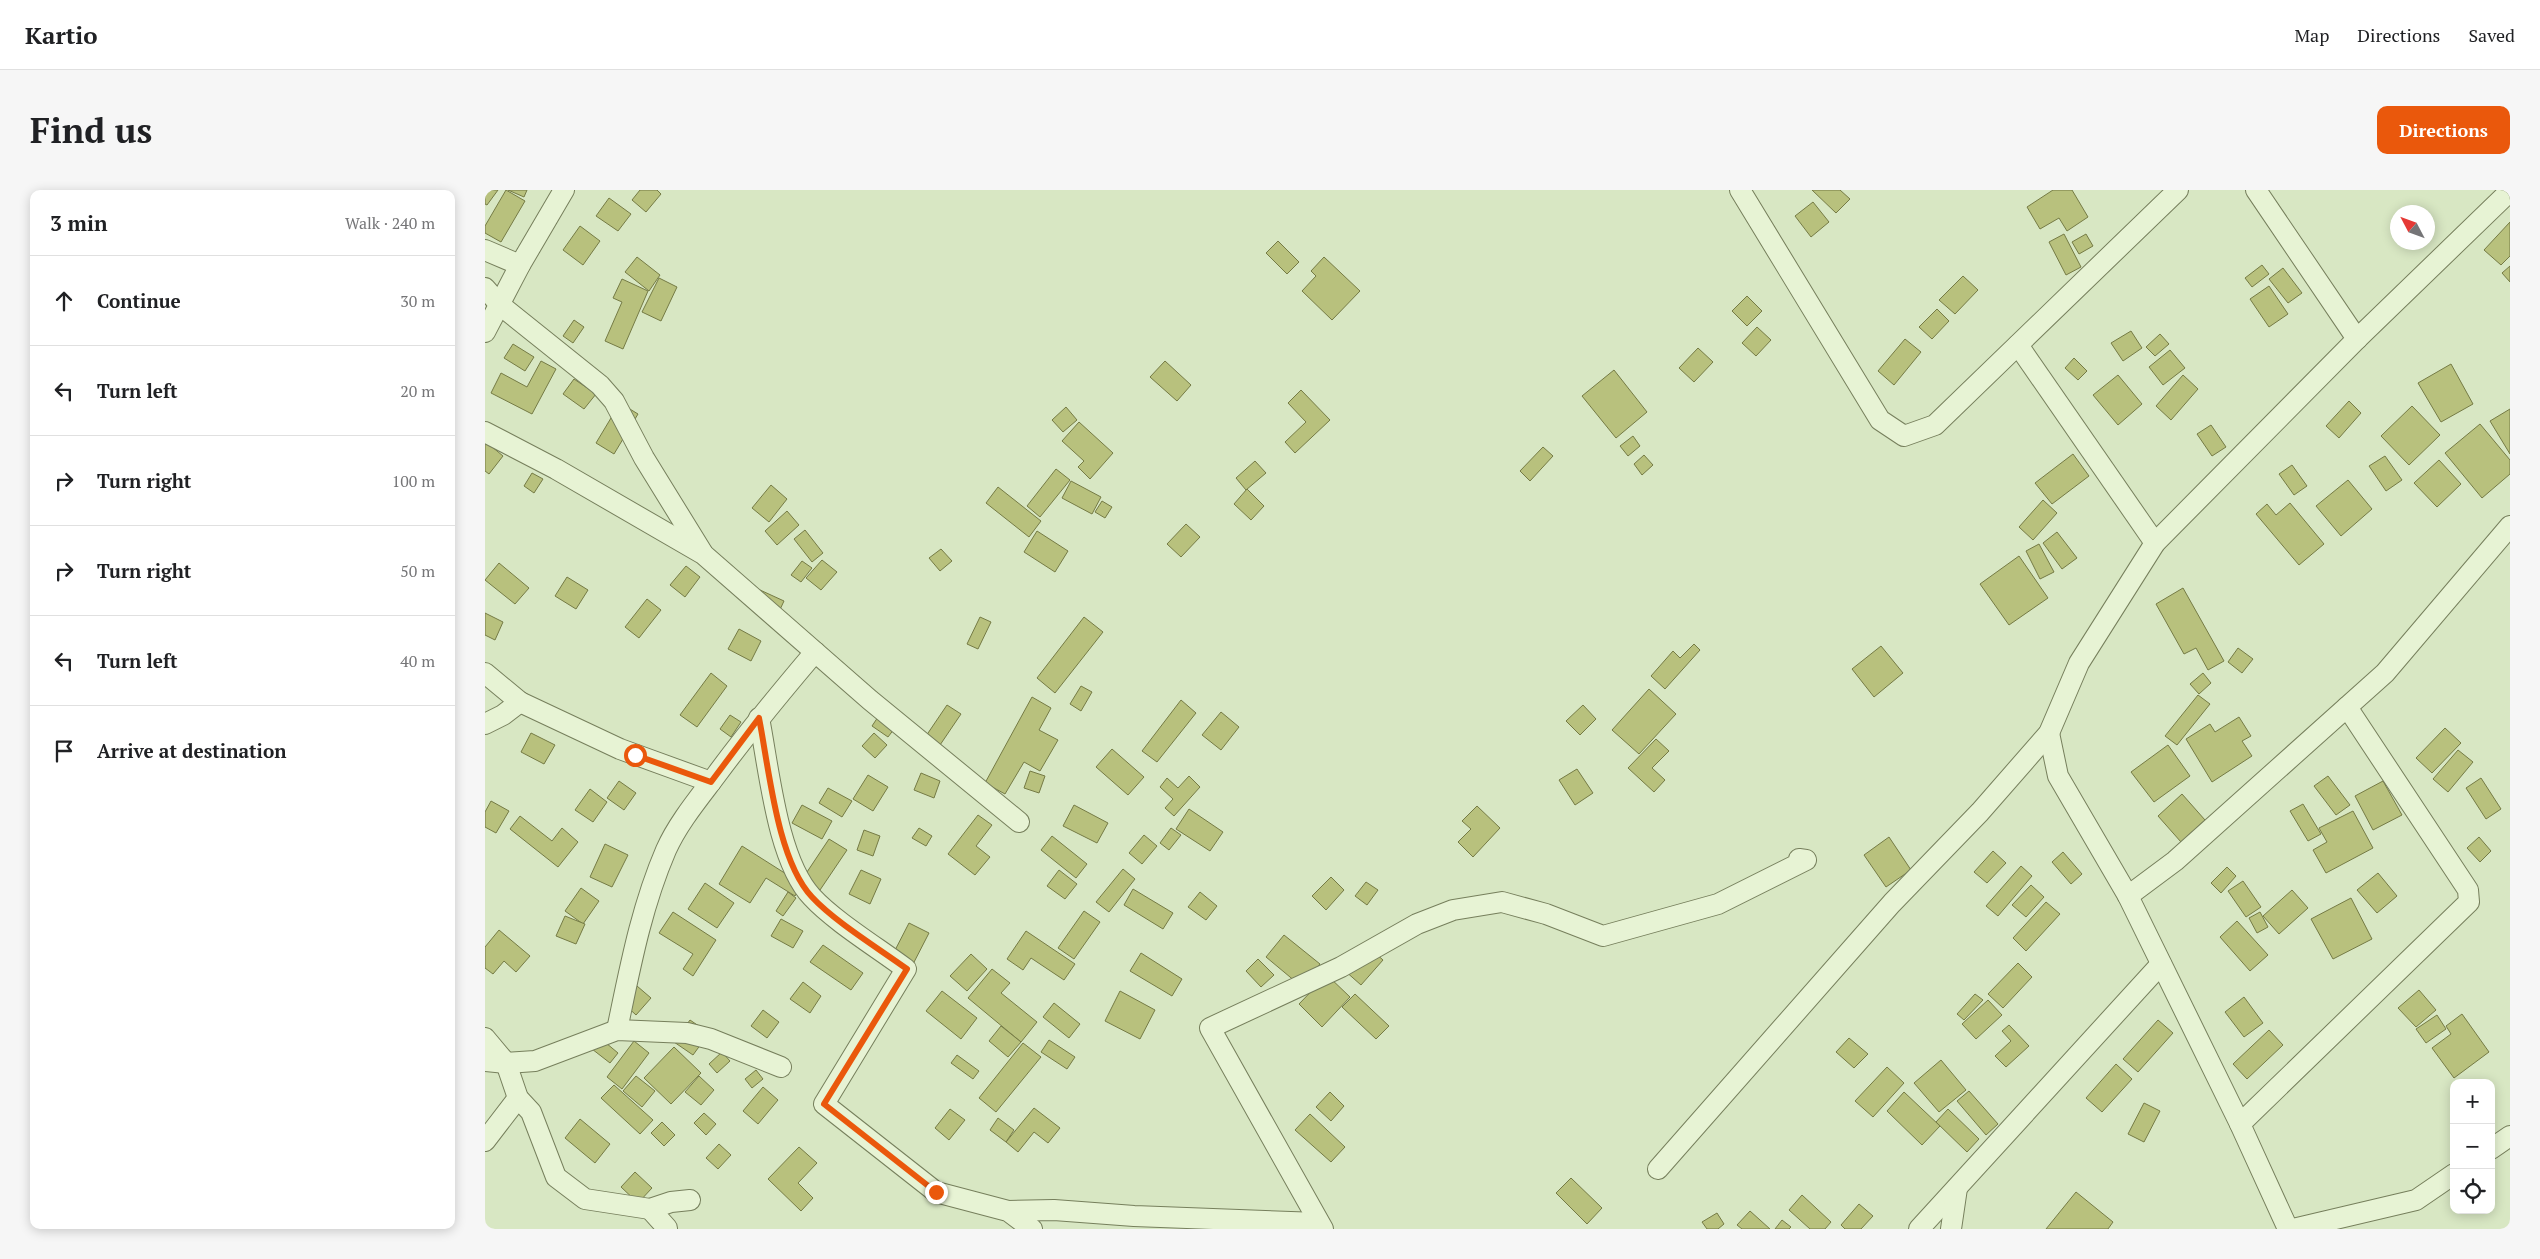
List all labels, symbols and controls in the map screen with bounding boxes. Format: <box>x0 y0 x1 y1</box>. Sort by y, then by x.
text: Kartio <box>25 19 98 51</box>
text: Map <box>2294 23 2329 47</box>
text: Directions <box>2357 23 2440 47</box>
text: Saved <box>2468 23 2515 47</box>
button: Directions <box>2377 106 2510 154</box>
text: Find us <box>30 107 152 153</box>
north arrow <box>2390 205 2435 250</box>
text: 3 min <box>50 209 107 237</box>
text: Walk · 240 m <box>345 212 435 234</box>
icon: ahead <box>50 287 78 315</box>
text: Continue <box>97 288 181 313</box>
text: 30 m <box>400 290 435 312</box>
icon: left <box>50 377 78 405</box>
text: Turn left <box>97 378 178 403</box>
text: 20 m <box>400 380 435 402</box>
icon: right <box>50 467 78 495</box>
text: Turn right <box>97 468 191 493</box>
text: 100 m <box>392 470 435 492</box>
icon: right <box>50 557 78 585</box>
text: Turn right <box>97 558 191 583</box>
text: 50 m <box>400 560 435 582</box>
icon: left <box>50 647 78 675</box>
text: Turn left <box>97 648 178 673</box>
text: 40 m <box>400 650 435 672</box>
icon: arrive <box>50 737 78 765</box>
text: Arrive at destination <box>97 738 286 763</box>
route start <box>624 744 647 767</box>
map controls <box>2450 1079 2495 1214</box>
button: + <box>2450 1079 2495 1124</box>
button: − <box>2450 1124 2495 1169</box>
button: locate <box>2450 1169 2495 1214</box>
route end <box>925 1181 948 1204</box>

